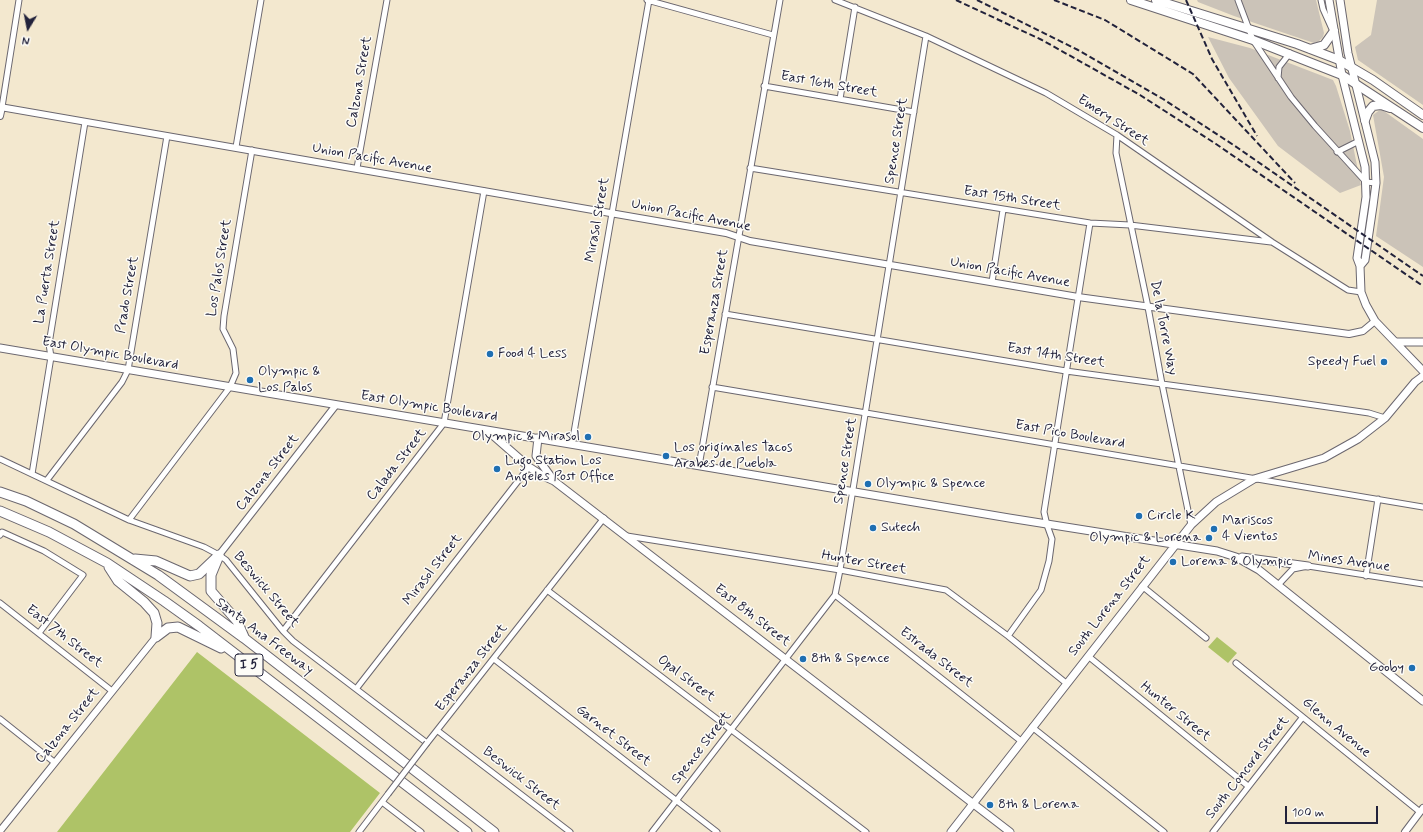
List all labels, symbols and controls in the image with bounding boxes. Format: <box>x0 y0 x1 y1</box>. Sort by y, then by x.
north arrow <box>8 8 48 48</box>
text: N <box>21 32 31 47</box>
street label: Calzona Street <box>344 35 376 129</box>
street label: East 16th Street <box>779 68 879 102</box>
street label: Emery Street <box>1074 92 1152 150</box>
street label: Spence Street <box>882 97 912 185</box>
street label: Union Pacific Avenue <box>311 140 433 178</box>
street label: Mirasol Street <box>582 176 614 264</box>
street label: East 15th Street <box>962 183 1062 215</box>
street label: Union Pacific Avenue <box>630 196 752 236</box>
street label: Los Palos Street <box>204 218 236 318</box>
street label: La Puerta Street <box>31 219 65 325</box>
street label: Esperanza Street <box>697 248 733 356</box>
street label: Union Pacific Avenue <box>949 254 1071 292</box>
street label: Prado Street <box>113 255 143 335</box>
street label: De la Torre Way <box>1146 279 1180 377</box>
street label: East Olympic Boulevard <box>40 334 180 374</box>
street label: East 14th Street <box>1006 340 1106 372</box>
place label: Food 4 Less <box>498 346 567 362</box>
marker: Food 4 Less <box>485 349 495 359</box>
place label: Speedy Fuel <box>1308 354 1376 370</box>
marker: Speedy Fuel <box>1379 357 1389 367</box>
place label: Olympic & Los Palos <box>258 364 320 396</box>
marker: Olympic & Los Palos <box>245 375 255 385</box>
street label: East Olympic Boulevard <box>359 388 499 426</box>
street label: Spence Street <box>831 417 861 505</box>
street label: East Pico Boulevard <box>1014 417 1126 453</box>
street label: Calada Street <box>364 426 430 504</box>
place label: Olympic & Mirasol <box>472 429 580 445</box>
street label: Calzona Street <box>233 431 303 515</box>
marker: Olympic & Mirasol <box>583 432 593 442</box>
place label: Los originales Tacos Arabes de Puebla <box>674 440 793 472</box>
marker: Los originales Tacos Arabes de Puebla <box>661 451 671 461</box>
place label: Lugo Station Los Angeles Post Office <box>505 453 614 486</box>
marker: Lugo Station Los Angeles Post Office <box>492 464 502 474</box>
place label: Olympic & Spence <box>876 476 985 492</box>
marker: Olympic & Spence <box>863 479 873 489</box>
place label: Circle K <box>1147 508 1195 524</box>
marker: Circle K <box>1134 511 1144 521</box>
place label: Mariscos 4 Vientos <box>1222 513 1278 546</box>
place label: Sutech <box>881 520 920 536</box>
marker: Sutech <box>868 523 878 533</box>
marker: Mariscos 4 Vientos <box>1209 524 1219 534</box>
place label: Olympic & Lorena <box>1089 530 1201 546</box>
street label: Mirasol Street <box>400 531 466 609</box>
marker: Olympic & Lorena <box>1204 533 1214 543</box>
street label: Hunter Street <box>820 547 908 579</box>
street label: Mines Avenue <box>1307 548 1391 576</box>
street label: Beswick Street <box>229 549 303 631</box>
street label: South Lorena Street <box>1065 552 1155 660</box>
place label: Lorena & Olympic <box>1181 554 1293 570</box>
marker: Lorena & Olympic <box>1168 557 1178 567</box>
street label: East 8th Street <box>711 581 793 651</box>
street label: Santa Ana Freeway <box>212 595 316 679</box>
street label: East 7th Street <box>22 602 106 672</box>
street label: Esperanza Street <box>432 621 512 715</box>
street label: Estrada Street <box>896 624 976 692</box>
place label: 8th & Spence <box>811 651 890 667</box>
street label: Opal Street <box>654 652 718 706</box>
road number: I 5 <box>235 654 263 676</box>
marker: 8th & Spence <box>798 654 808 664</box>
place label: Gooby <box>1369 660 1404 676</box>
marker: Gooby <box>1407 663 1417 673</box>
street label: Hunter Street <box>1136 678 1214 746</box>
street label: Calzona Street <box>32 685 104 767</box>
street label: Glenn Avenue <box>1298 694 1374 762</box>
street label: Garnet Street <box>572 701 654 771</box>
street label: Spence Street <box>669 708 735 788</box>
street label: South Concord Street <box>1203 713 1293 823</box>
street label: Beswick Street <box>479 744 563 814</box>
place label: 8th & Lorena <box>998 797 1079 813</box>
scale bar <box>1287 798 1380 824</box>
marker: 8th & Lorena <box>985 800 995 810</box>
text: 100 m <box>1292 805 1324 821</box>

